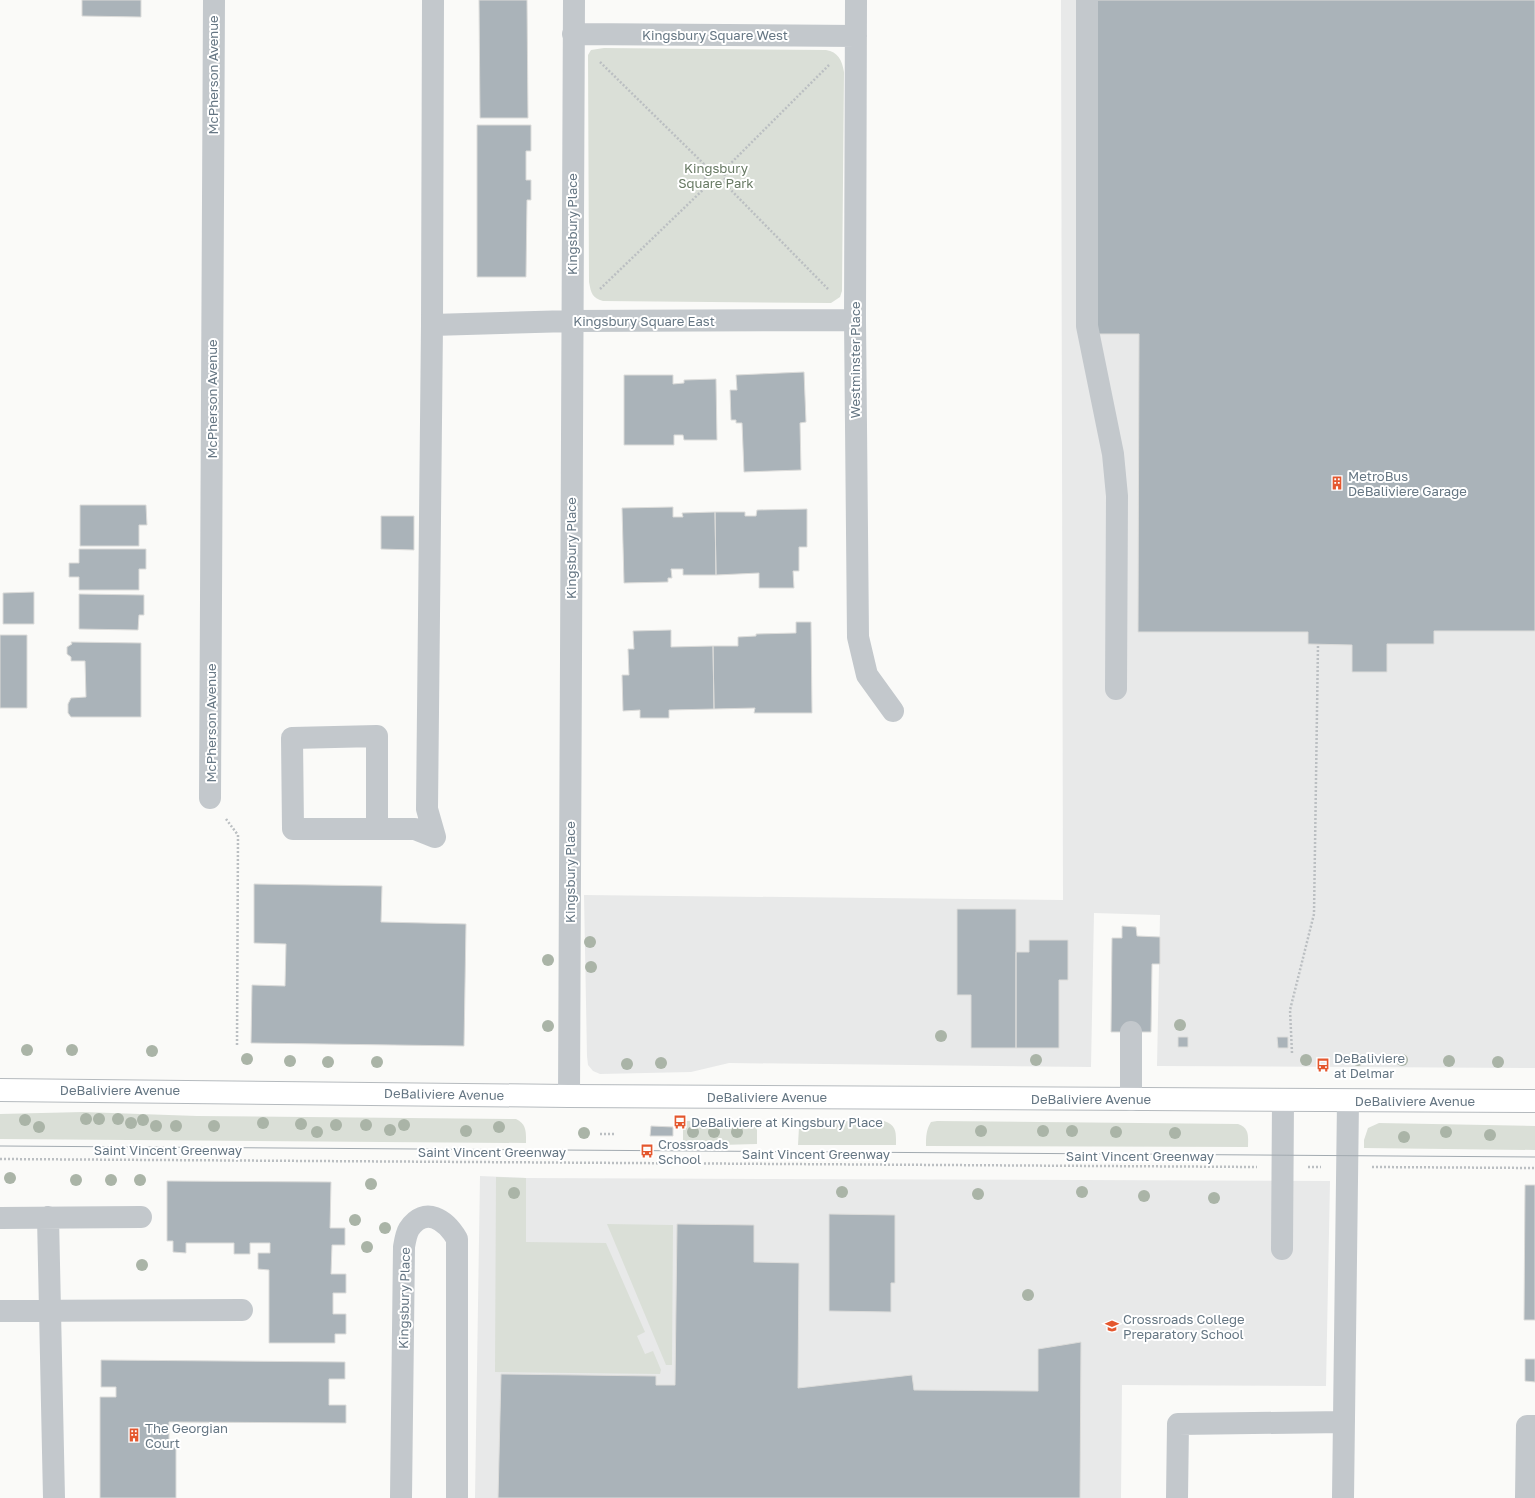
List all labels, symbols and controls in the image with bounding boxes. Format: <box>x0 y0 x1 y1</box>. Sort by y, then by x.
street label: McPherson Avenue <box>205 15 221 135</box>
street label: Kingsbury Square West <box>642 27 788 43</box>
park label: Kingsbury Square Park <box>678 160 754 191</box>
street label: Kingsbury Place <box>564 173 580 275</box>
street label: Westminster Place <box>847 301 863 419</box>
street label: Kingsbury Square East <box>573 313 715 329</box>
street label: McPherson Avenue <box>204 339 220 459</box>
place label: MetroBus DeBaliviere Garage <box>1348 468 1467 499</box>
building icon: MetroBus DeBaliviere Garage <box>1329 475 1345 491</box>
street label: Kingsbury Place <box>563 497 579 599</box>
street label: McPherson Avenue <box>203 663 219 783</box>
street label: Kingsbury Place <box>562 821 578 923</box>
place label: DeBaliviere at Delmar <box>1334 1050 1405 1081</box>
bus stop icon: DeBaliviere at Delmar <box>1315 1057 1331 1073</box>
street label: DeBaliviere Avenue <box>60 1082 180 1098</box>
street label: DeBaliviere Avenue <box>384 1085 504 1103</box>
street label: DeBaliviere Avenue <box>707 1089 827 1105</box>
street label: DeBaliviere Avenue <box>1031 1091 1151 1107</box>
street label: DeBaliviere Avenue <box>1355 1093 1475 1109</box>
bus stop icon: DeBaliviere at Kingsbury Place <box>672 1114 688 1130</box>
place label: DeBaliviere at Kingsbury Place <box>691 1114 883 1130</box>
place label: Crossroads School <box>658 1136 728 1167</box>
street label: Saint Vincent Greenway <box>94 1142 243 1158</box>
bus stop icon: Crossroads School <box>639 1143 655 1159</box>
street label: Saint Vincent Greenway <box>418 1144 567 1160</box>
street label: Saint Vincent Greenway <box>742 1146 891 1162</box>
street label: Saint Vincent Greenway <box>1066 1148 1215 1164</box>
street label: Kingsbury Place <box>395 1247 413 1349</box>
place label: Crossroads College Preparatory School <box>1123 1311 1245 1342</box>
school or university icon: Crossroads College Preparatory School <box>1104 1318 1120 1334</box>
place label: The Georgian Court <box>145 1420 228 1451</box>
building icon: The Georgian Court <box>126 1427 142 1443</box>

